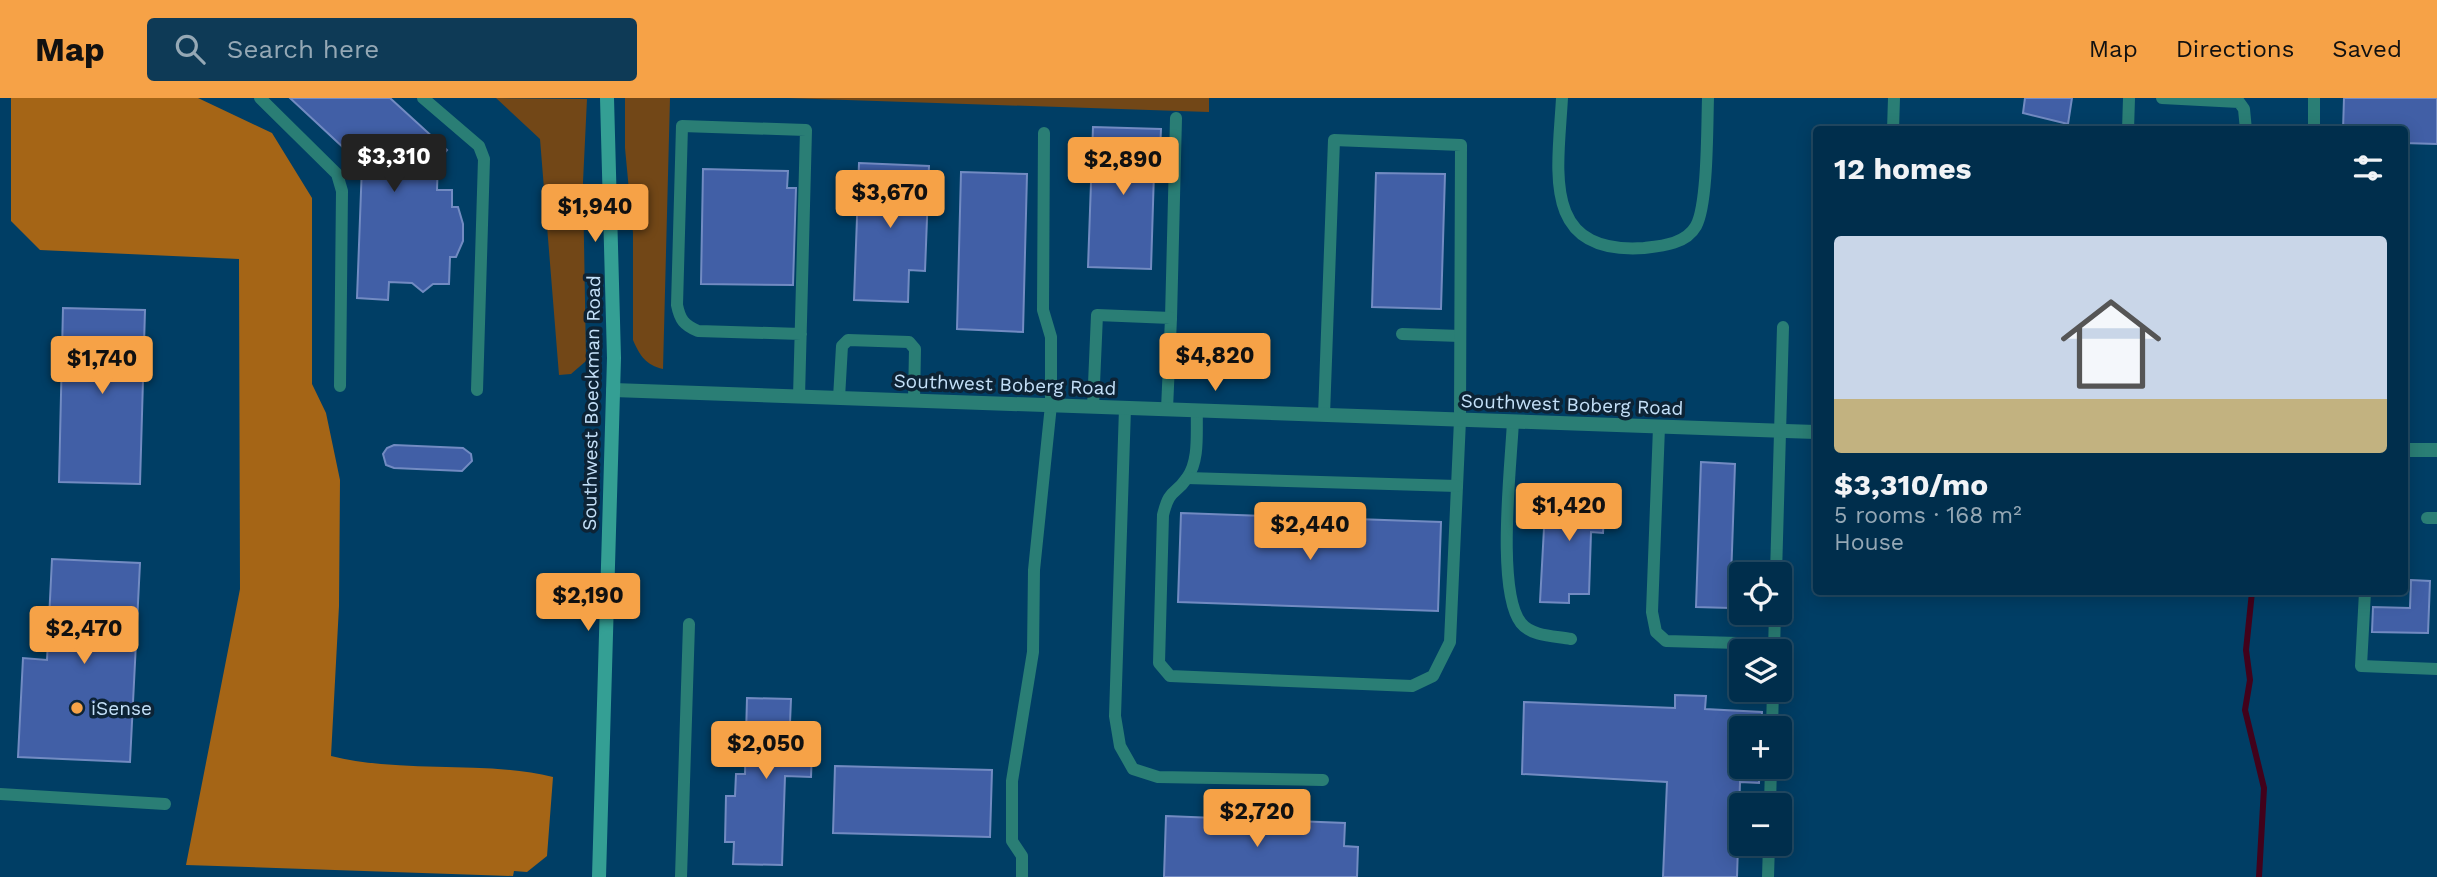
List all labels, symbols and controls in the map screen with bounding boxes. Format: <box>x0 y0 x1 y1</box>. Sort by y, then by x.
search box <box>147 18 637 81</box>
text: Map <box>35 30 105 69</box>
icon: search <box>171 30 209 68</box>
text: Search here <box>227 34 379 64</box>
text: Map <box>2089 35 2138 63</box>
text: Directions <box>2176 35 2294 63</box>
text: Saved <box>2332 35 2402 63</box>
pin: $3,310 <box>337 134 451 194</box>
pin: $2,890 <box>1066 138 1180 197</box>
text: $3,310 <box>357 143 431 170</box>
text: $2,890 <box>1084 146 1162 173</box>
icon: filters <box>2349 149 2387 187</box>
text: 12 homes <box>1834 151 1972 186</box>
pin: $3,670 <box>833 170 947 230</box>
text: $3,670 <box>852 179 928 206</box>
pin: $1,940 <box>538 184 652 244</box>
text: $1,940 <box>557 193 633 220</box>
street label: Southwest Boeckman Road <box>578 275 605 531</box>
icon: home <box>2048 281 2174 407</box>
pin: $4,820 <box>1158 334 1272 393</box>
pin: $1,740 <box>45 336 159 396</box>
text: $4,820 <box>1175 342 1255 369</box>
text: $1,740 <box>67 345 137 372</box>
street label: Southwest Boberg Road <box>893 369 1117 400</box>
street label: Southwest Boberg Road <box>1460 389 1684 420</box>
text: $3,310/mo <box>1834 467 1988 502</box>
pin: $1,420 <box>1512 484 1626 543</box>
text: $1,420 <box>1532 492 1606 519</box>
text: 5 rooms · 168 m² <box>1834 502 2022 529</box>
pin: $2,440 <box>1253 503 1367 562</box>
text: $2,440 <box>1270 511 1350 538</box>
text: House <box>1834 529 1904 556</box>
map controls <box>1729 562 1792 856</box>
button: locate <box>1729 562 1792 625</box>
pin: $2,190 <box>531 574 645 633</box>
text: $2,190 <box>552 582 624 609</box>
pin: $2,470 <box>27 606 141 666</box>
text: $2,470 <box>46 615 122 642</box>
button: layers <box>1729 639 1792 702</box>
place label: iSense <box>91 697 152 720</box>
marker: iSense <box>69 700 85 716</box>
button: + <box>1729 716 1792 779</box>
pin: $2,050 <box>709 722 823 781</box>
text: $2,050 <box>727 730 805 757</box>
pin: $2,720 <box>1200 790 1314 849</box>
button: − <box>1729 793 1792 856</box>
text: $2,720 <box>1219 798 1295 825</box>

